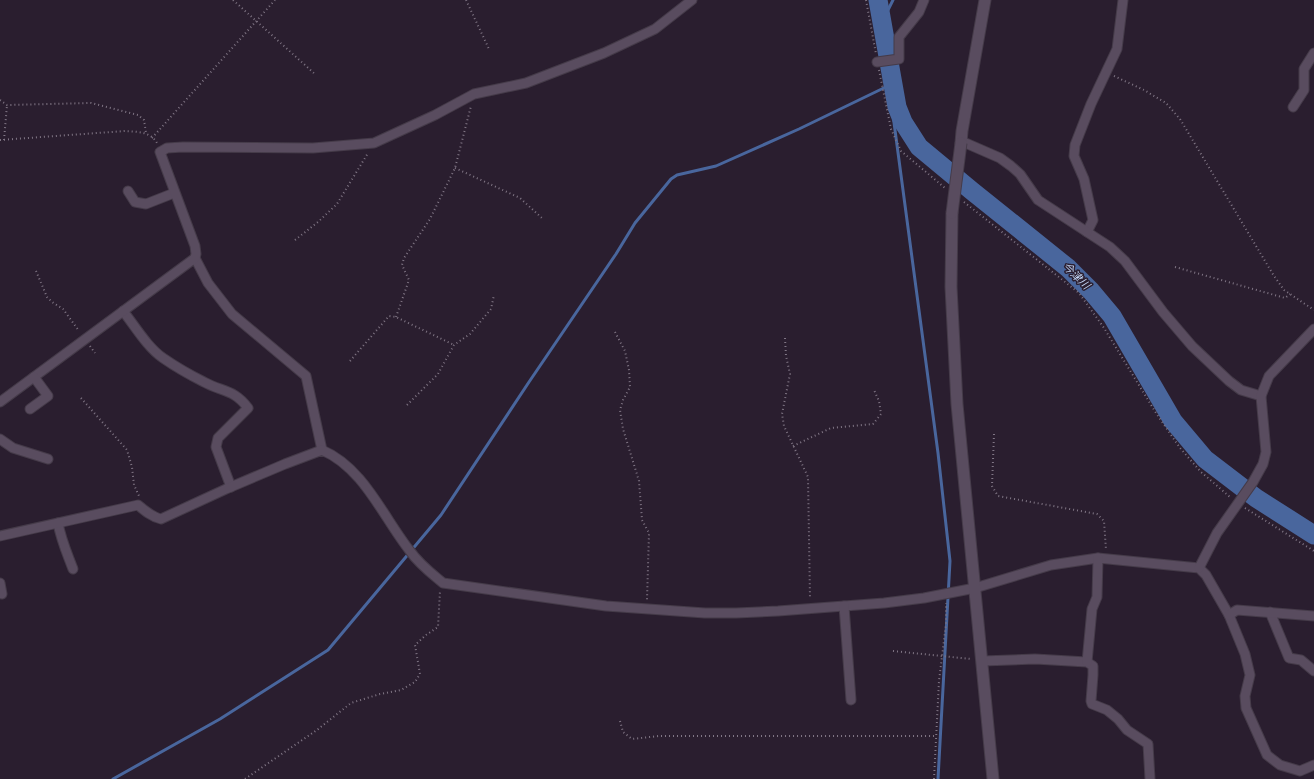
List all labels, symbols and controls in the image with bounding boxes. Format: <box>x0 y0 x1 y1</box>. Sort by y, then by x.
water label: 今津川 <box>1060 260 1093 293</box>

